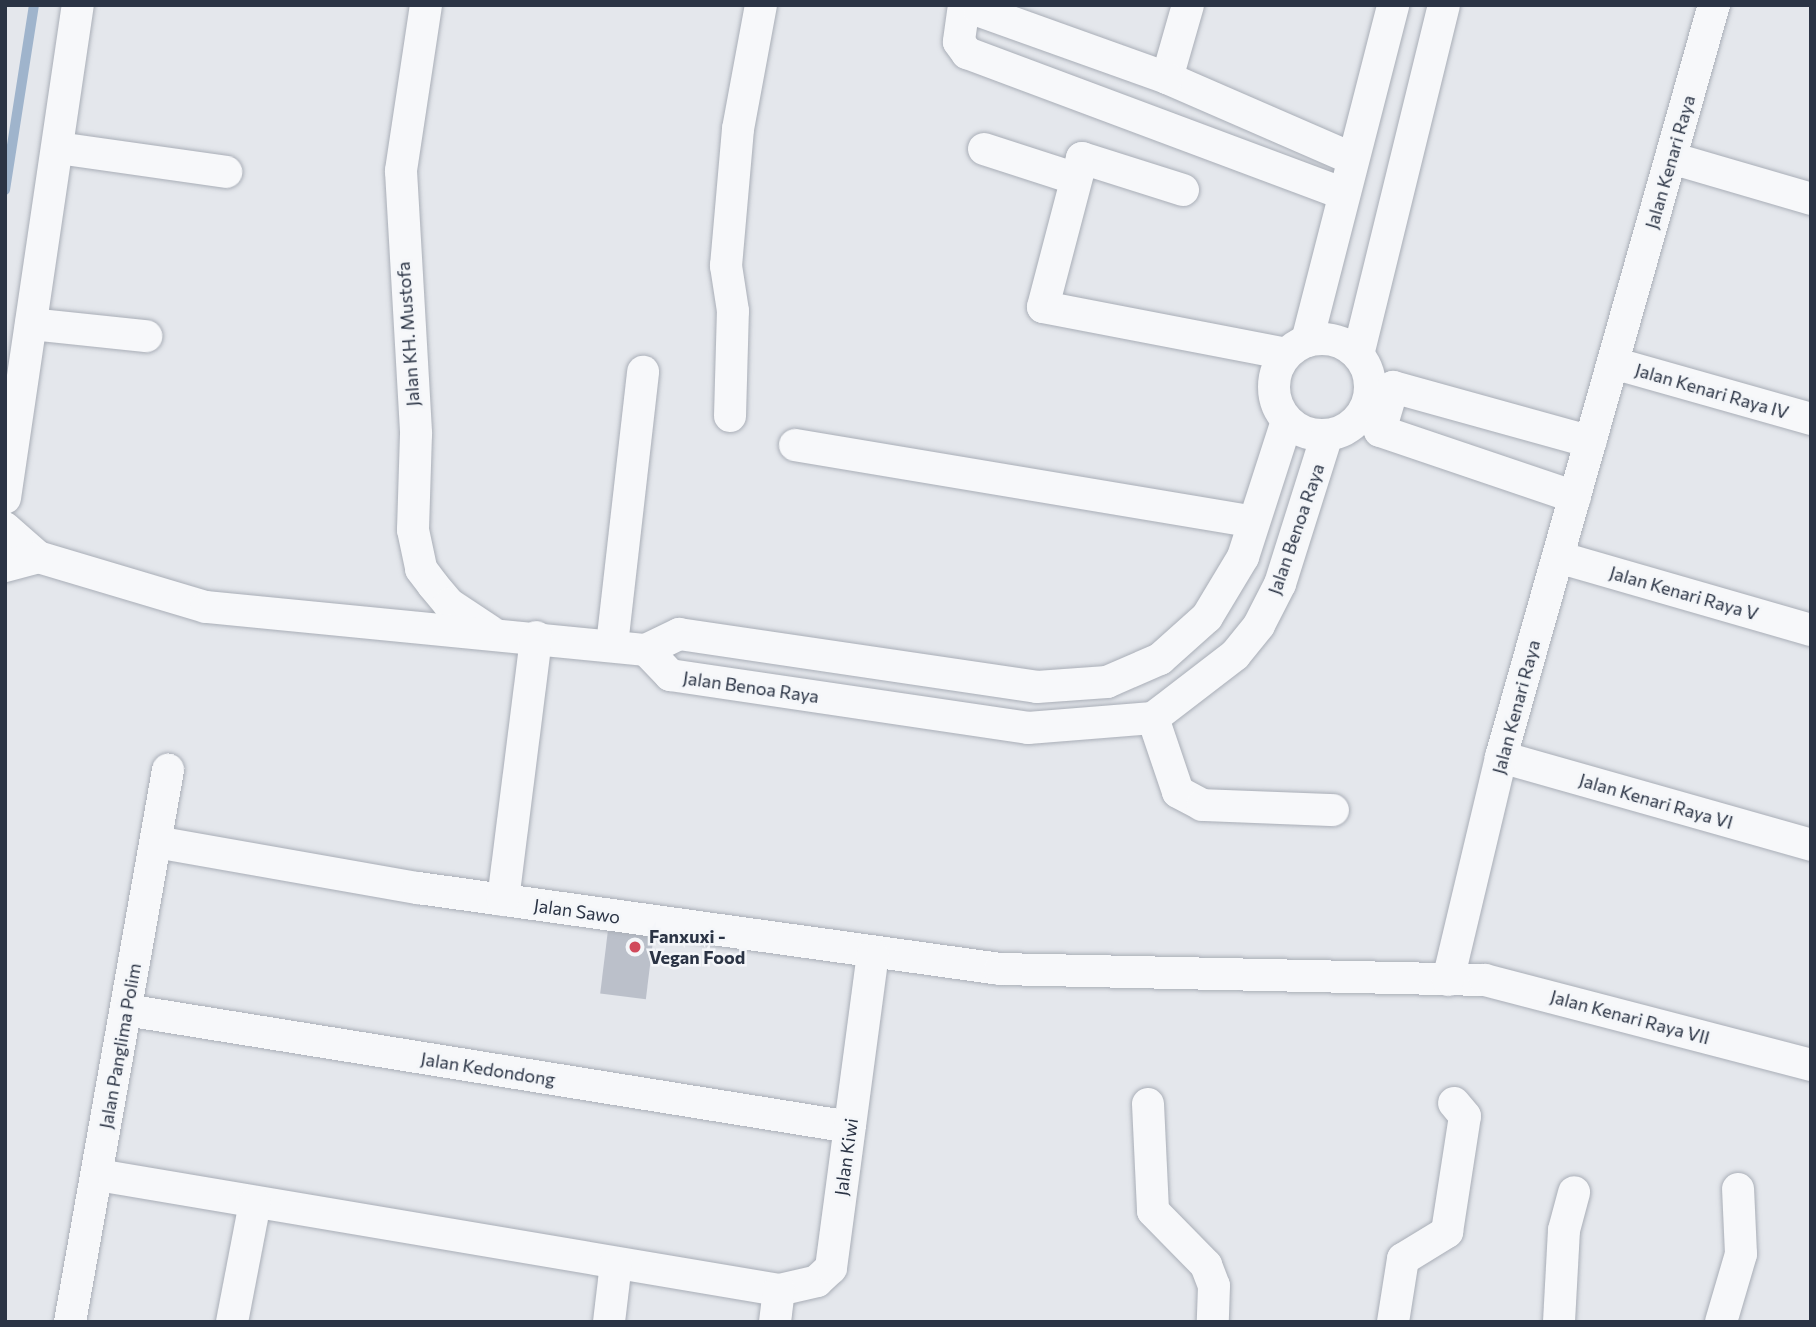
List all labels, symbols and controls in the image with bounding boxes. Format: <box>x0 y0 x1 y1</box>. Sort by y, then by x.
street label: Jalan Kenari Raya <box>1641 93 1699 231</box>
street label: Jalan KH. Mustofa <box>392 261 424 407</box>
street label: Jalan Kenari Raya IV <box>1633 359 1791 423</box>
street label: Jalan Benoa Raya <box>1263 461 1329 597</box>
street label: Jalan Kenari Raya V <box>1607 561 1761 625</box>
street label: Jalan Kenari Raya <box>1488 638 1544 776</box>
street label: Jalan Benoa Raya <box>682 667 820 707</box>
street label: Jalan Kenari Raya VI <box>1577 769 1735 833</box>
street label: Jalan Sawo <box>532 894 622 928</box>
place label: Fanxuxi - Vegan Food <box>649 926 745 968</box>
marker: Fanxuxi - Vegan Food <box>627 939 643 955</box>
street label: Jalan Panglima Polim <box>95 962 145 1130</box>
street label: Jalan Kenari Raya VII <box>1548 985 1712 1049</box>
street label: Jalan Kedondong <box>419 1048 557 1090</box>
street label: Jalan Kiwi <box>830 1117 862 1197</box>

